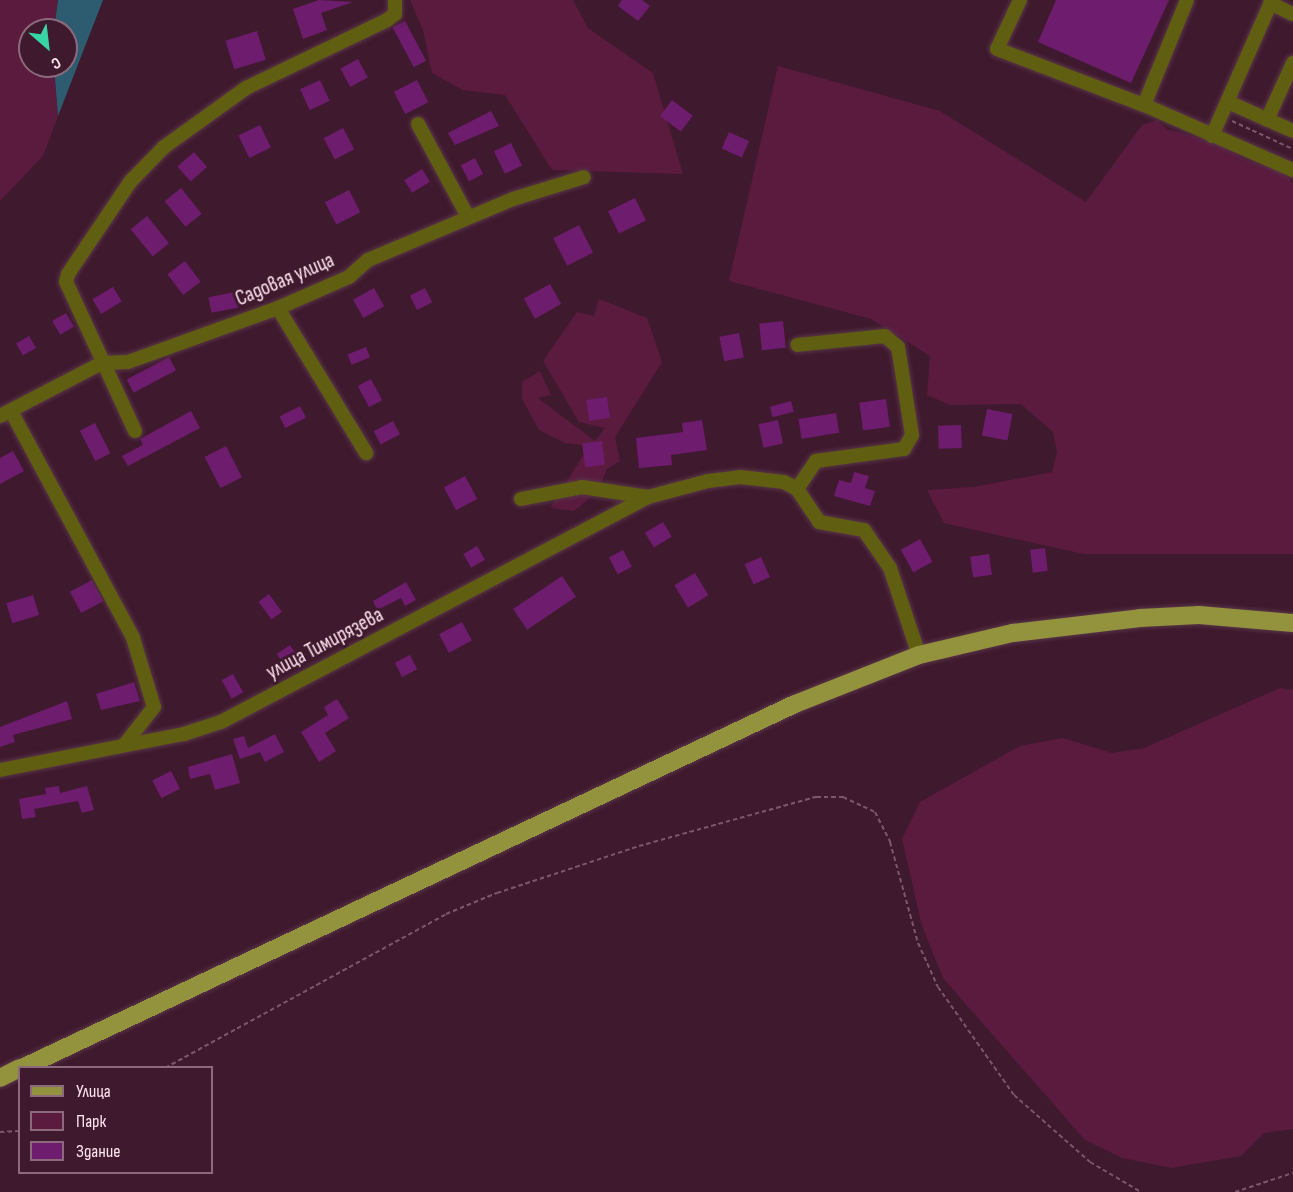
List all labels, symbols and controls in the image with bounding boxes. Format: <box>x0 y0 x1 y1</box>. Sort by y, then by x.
north arrow <box>18 18 78 78</box>
text: С <box>48 52 64 73</box>
street label: Садовая улица <box>232 248 338 312</box>
street label: улица Тимирязева <box>262 603 388 685</box>
legend <box>18 1066 213 1174</box>
text: Улица <box>76 1081 111 1102</box>
text: Парк <box>76 1111 106 1132</box>
text: Здание <box>76 1141 121 1162</box>

